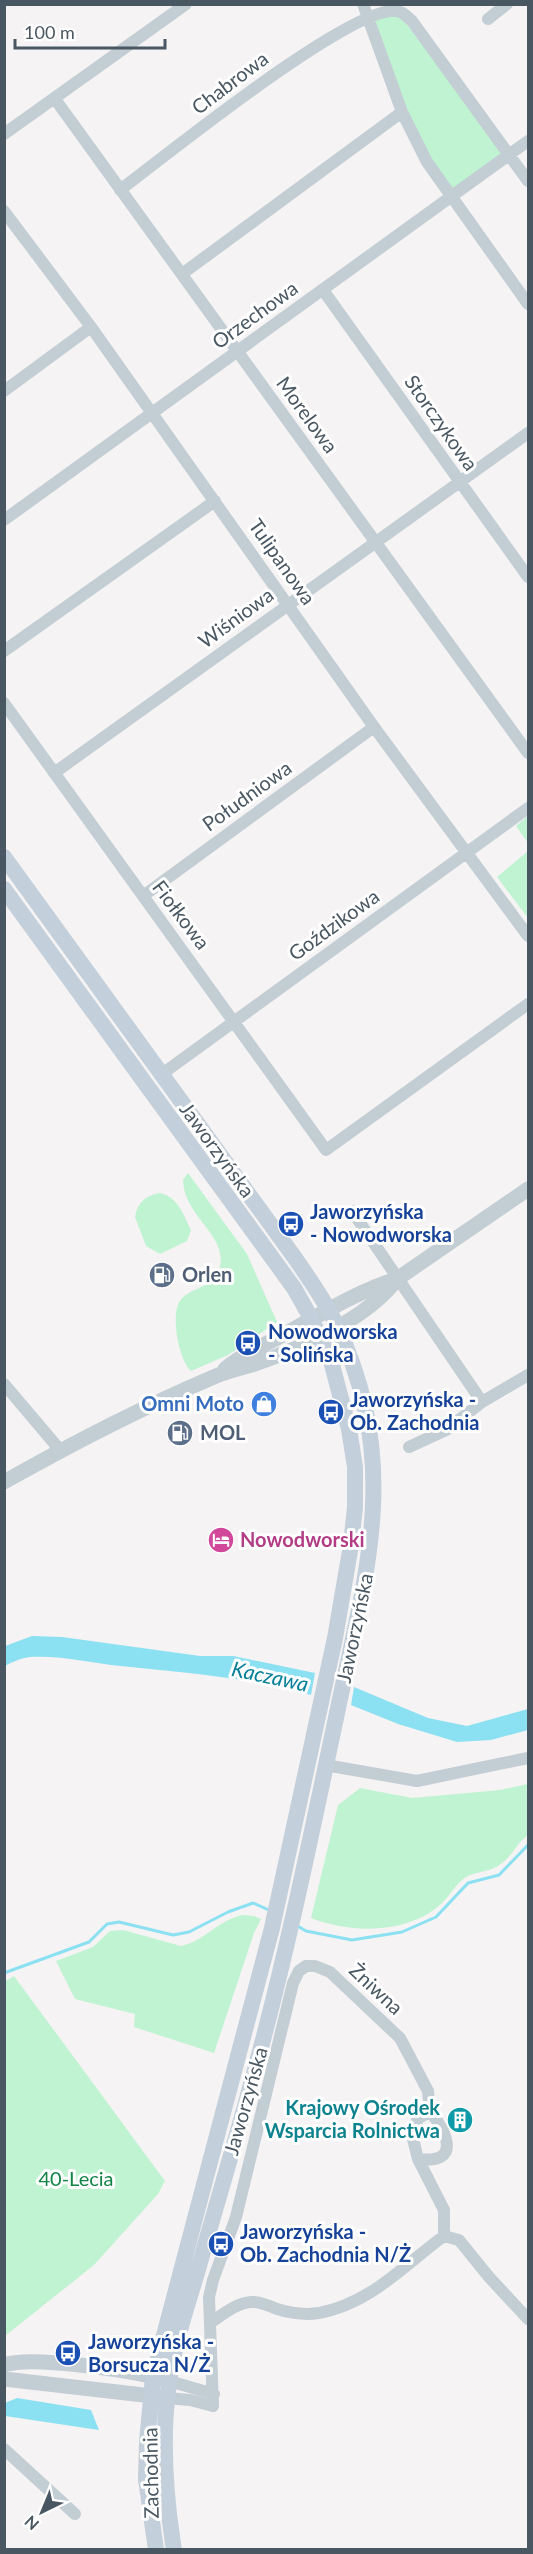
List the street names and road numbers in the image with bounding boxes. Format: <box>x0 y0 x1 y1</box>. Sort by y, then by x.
street label: Chabrowa <box>187 46 272 119</box>
street label: Orzechowa <box>207 275 302 353</box>
street label: Storczykowa <box>400 370 483 475</box>
street label: Morelowa <box>272 372 344 457</box>
street label: Tulipanowa <box>244 514 321 609</box>
street label: Wiśniowa <box>193 582 278 652</box>
street label: Południowa <box>197 755 296 835</box>
street label: Fiołkowa <box>148 875 215 954</box>
street label: Goździkowa <box>284 883 383 965</box>
street label: Jaworzyńska <box>175 1097 260 1202</box>
street label: Jaworzyńska <box>331 1571 377 1685</box>
street label: Żniwna <box>345 1957 408 2019</box>
street label: Jaworzyńska <box>218 2044 272 2158</box>
street label: Zachodnia <box>137 2427 163 2519</box>

